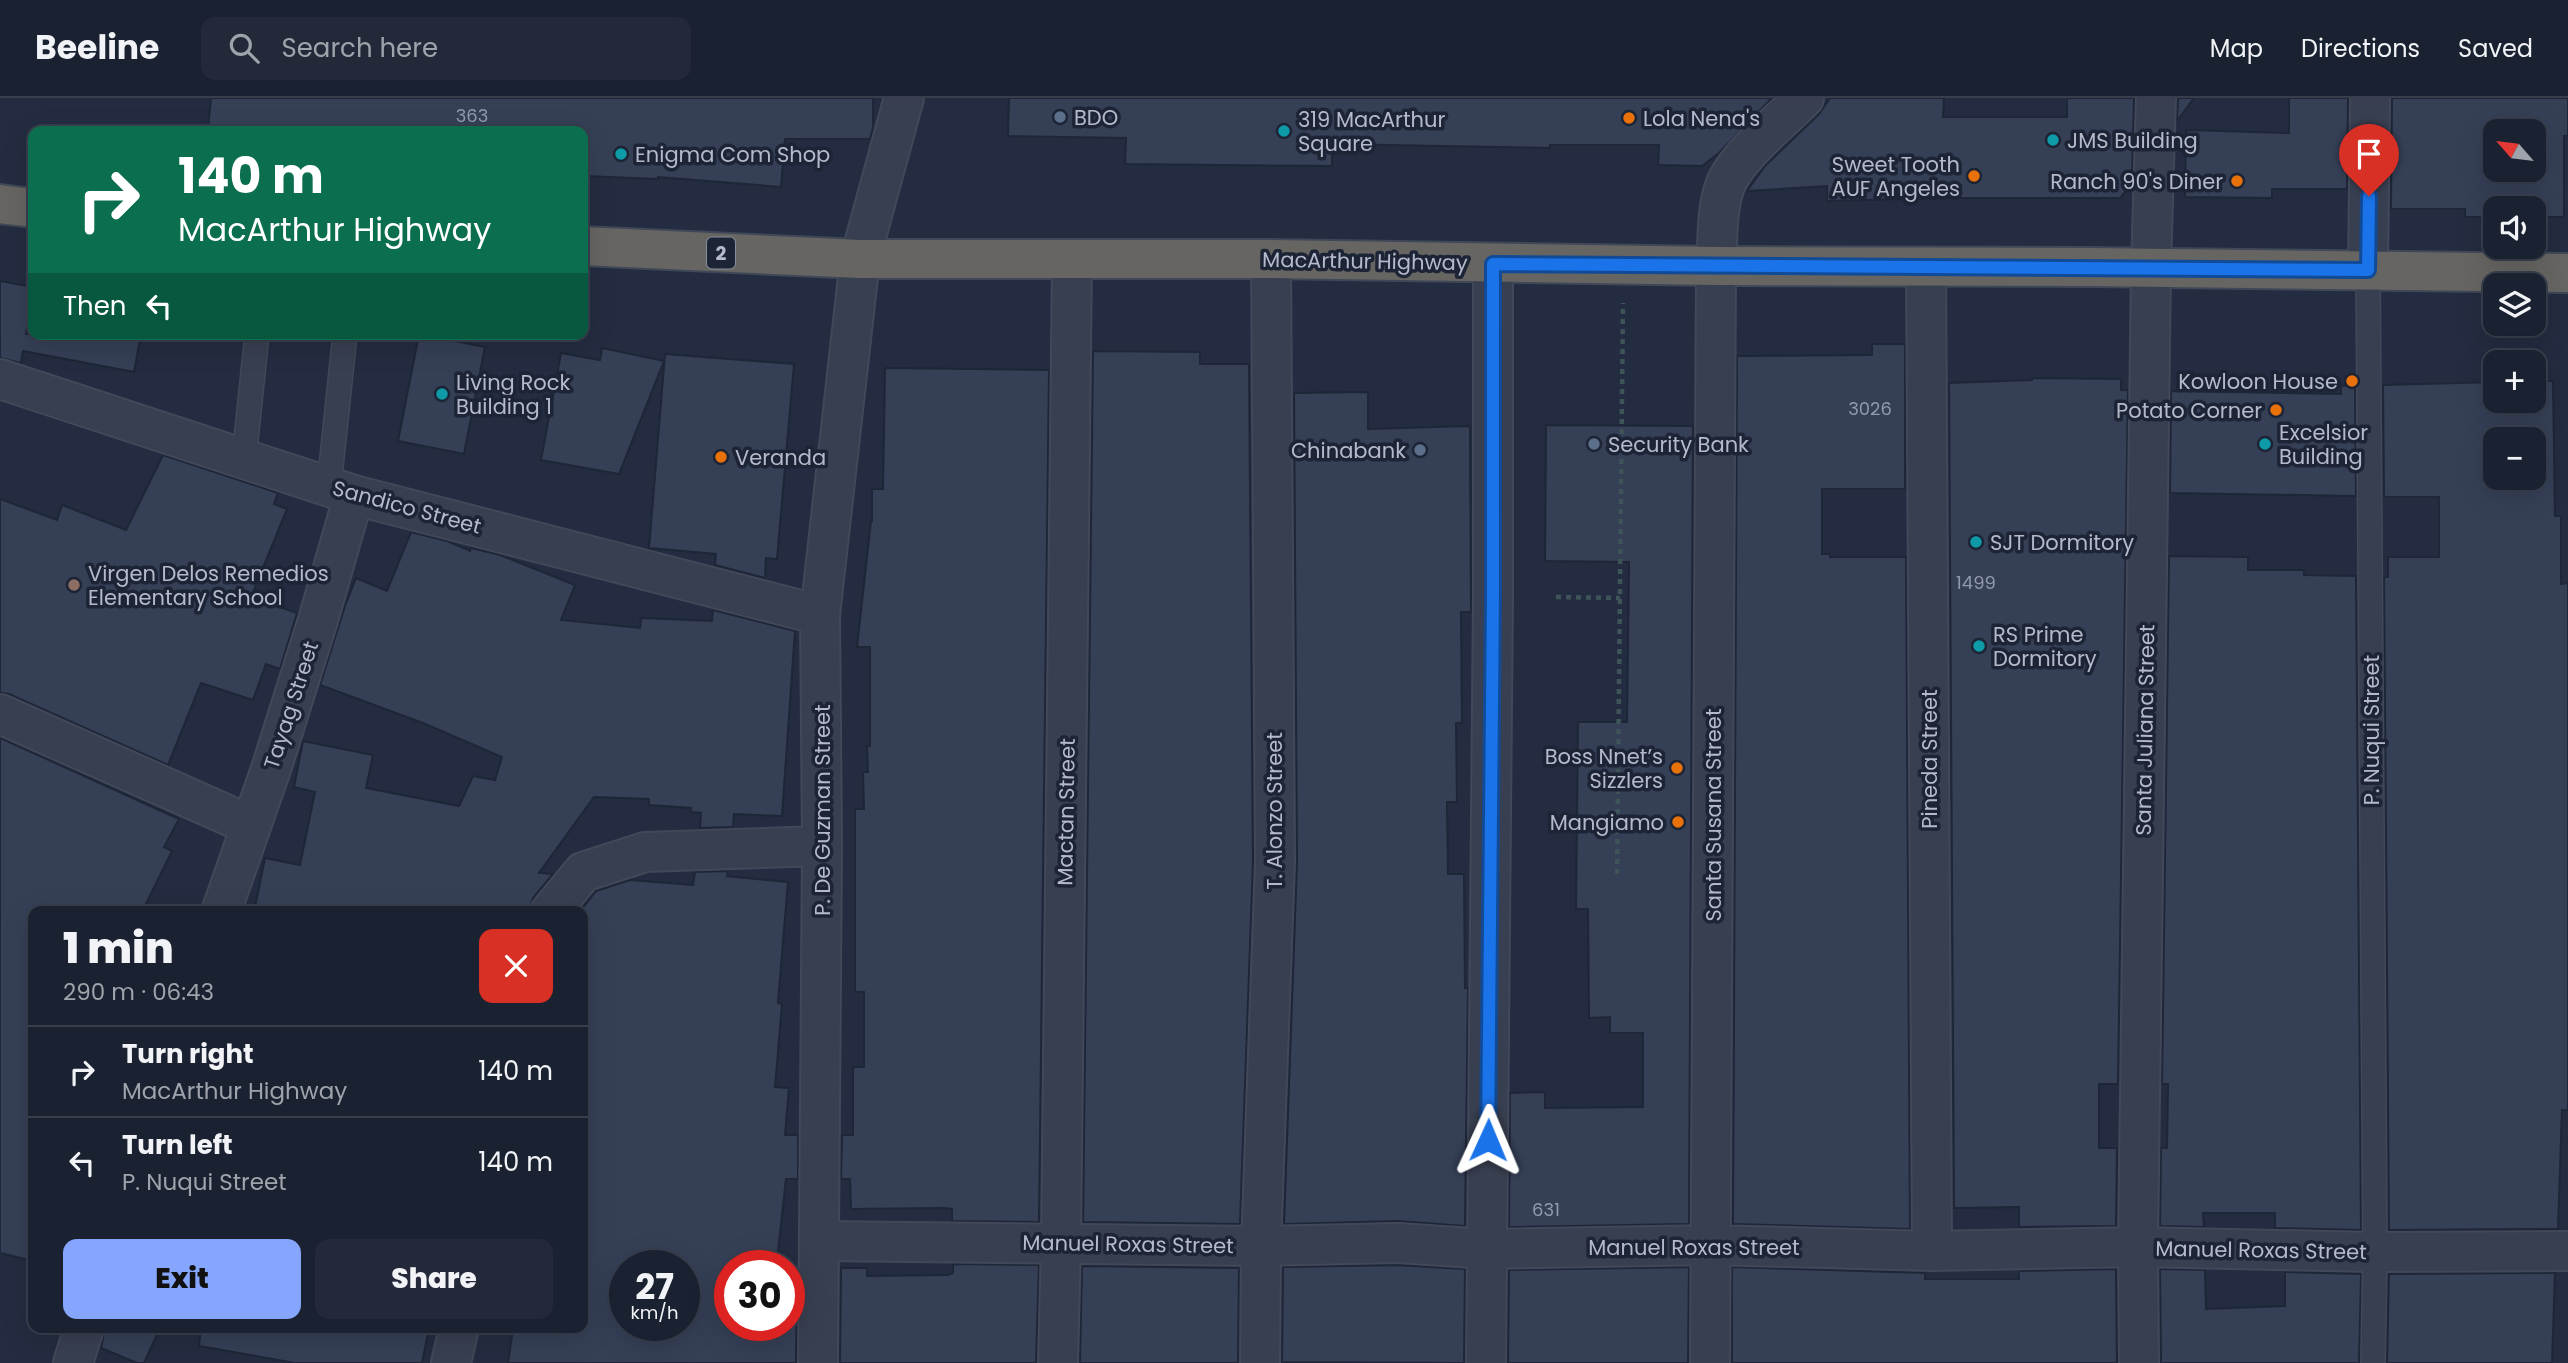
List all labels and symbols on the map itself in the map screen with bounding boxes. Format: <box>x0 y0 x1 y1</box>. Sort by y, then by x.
house number: 363 <box>456 103 488 128</box>
place label: BDO <box>1074 103 1118 132</box>
place label: Lola Nena's <box>1643 104 1760 133</box>
place label: 319 MacArthur Square <box>1298 105 1445 158</box>
marker: BDO <box>1052 109 1068 125</box>
marker: Lola Nena's <box>1621 110 1637 126</box>
north arrow <box>2483 119 2546 182</box>
marker: 319 MacArthur Square <box>1276 123 1292 139</box>
pin <box>2339 124 2399 196</box>
place label: JMS Building <box>2067 126 2198 155</box>
marker: JMS Building <box>2045 132 2061 148</box>
place label: Enigma Com Shop <box>635 140 830 169</box>
marker: Enigma Com Shop <box>613 146 629 162</box>
place label: Sweet Tooth AUF Angeles <box>1832 150 1960 203</box>
place label: Ranch 90's Diner <box>2050 167 2223 196</box>
marker: Sweet Tooth AUF Angeles <box>1966 168 1982 184</box>
marker: Ranch 90's Diner <box>2229 173 2245 189</box>
road number: 2 <box>707 238 735 268</box>
street label: MacArthur Highway <box>1262 245 1468 277</box>
place label: Kowloon House <box>2178 367 2338 396</box>
place label: Living Rock Building 1 <box>456 368 570 421</box>
marker: Kowloon House <box>2344 373 2360 389</box>
marker: Living Rock Building 1 <box>434 386 450 402</box>
house number: 3026 <box>1848 396 1892 421</box>
place label: Potato Corner <box>2116 396 2262 425</box>
marker: Potato Corner <box>2268 402 2284 418</box>
place label: Excelsior Building <box>2279 418 2368 471</box>
place label: Security Bank <box>1608 430 1749 459</box>
place label: Chinabank <box>1291 436 1406 465</box>
marker: Security Bank <box>1586 436 1602 452</box>
marker: Excelsior Building <box>2257 436 2273 452</box>
marker: Chinabank <box>1412 442 1428 458</box>
place label: Veranda <box>735 443 826 472</box>
marker: Veranda <box>713 449 729 465</box>
street label: Sandico Street <box>330 473 484 541</box>
place label: SJT Dormitory <box>1990 528 2134 557</box>
marker: SJT Dormitory <box>1968 534 1984 550</box>
place label: Virgen Delos Remedios Elementary School <box>88 559 329 612</box>
house number: 1499 <box>1956 570 1996 595</box>
marker: Virgen Delos Remedios Elementary School <box>66 577 82 593</box>
place label: RS Prime Dormitory <box>1993 620 2097 673</box>
street label: Santa Juliana Street <box>2129 624 2161 836</box>
street label: Tayag Street <box>257 637 325 773</box>
marker: RS Prime Dormitory <box>1971 638 1987 654</box>
street label: P. Nuqui Street <box>2357 655 2386 805</box>
street label: Pineda Street <box>1915 689 1944 829</box>
street label: P. De Guzman Street <box>808 704 837 916</box>
street label: Santa Susana Street <box>1699 708 1728 922</box>
street label: T. Alonzo Street <box>1260 732 1289 890</box>
street label: Mactan Street <box>1050 738 1082 886</box>
place label: Boss Nnet’s Sizzlers <box>1545 742 1663 795</box>
marker: Boss Nnet’s Sizzlers <box>1669 760 1685 776</box>
place label: Mangiamo <box>1550 808 1664 837</box>
marker: Mangiamo <box>1670 814 1686 830</box>
position arrow <box>1451 1103 1525 1177</box>
house number: 631 <box>1532 1197 1560 1222</box>
street label: Manuel Roxas Street <box>1022 1228 1234 1260</box>
street label: Manuel Roxas Street <box>1588 1233 1800 1262</box>
street label: Manuel Roxas Street <box>2155 1234 2367 1266</box>
speed limit sign: 30 <box>714 1250 805 1341</box>

